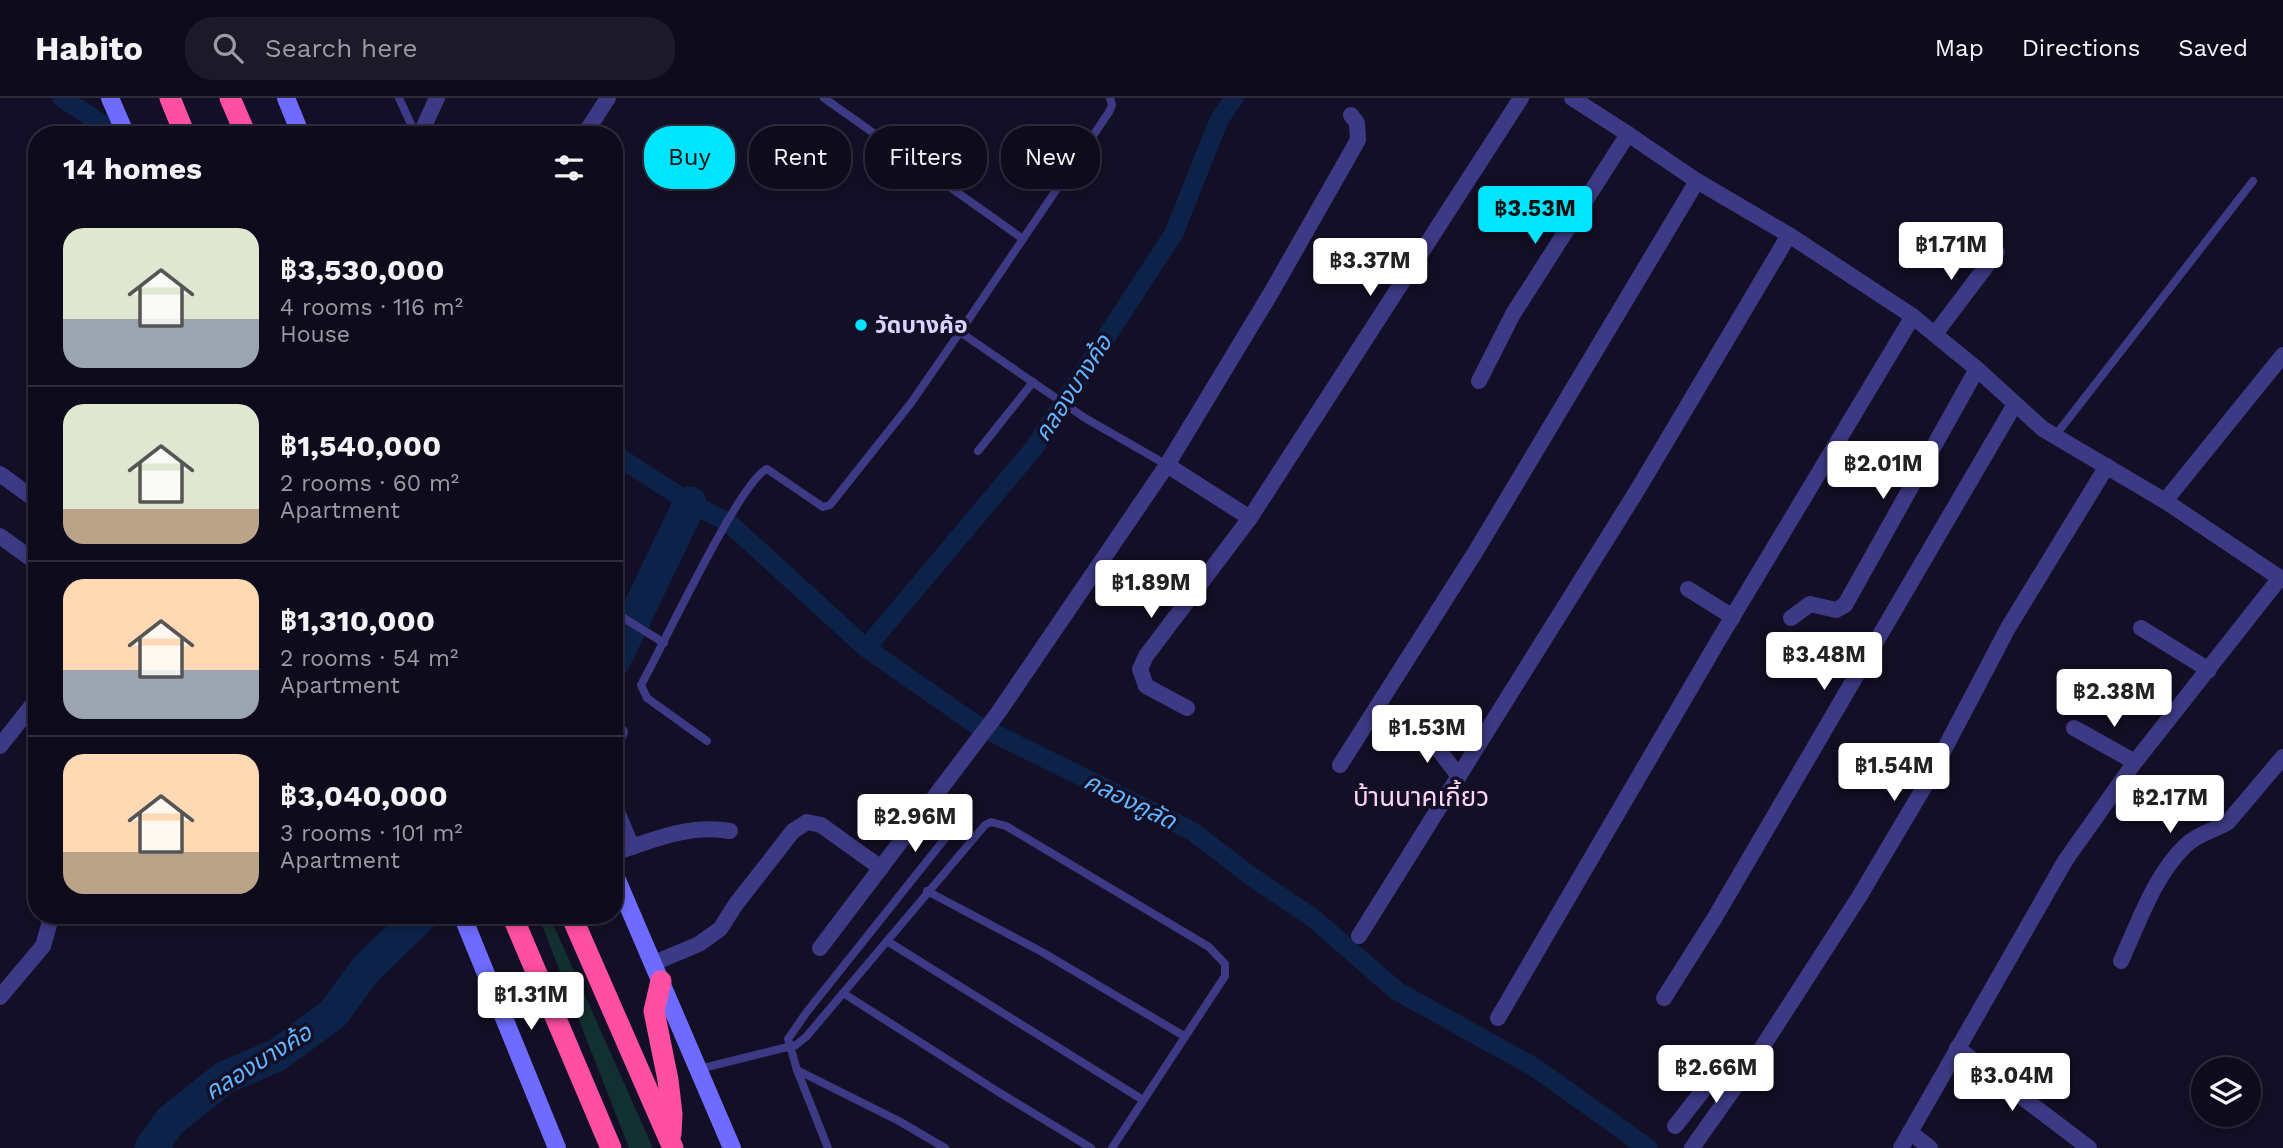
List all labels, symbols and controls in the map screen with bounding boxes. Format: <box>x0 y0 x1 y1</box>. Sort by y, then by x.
search box <box>185 17 675 80</box>
text: Habito <box>35 29 143 68</box>
icon: search <box>209 29 247 67</box>
text: Search here <box>265 33 417 63</box>
text: Map <box>1935 34 1984 62</box>
text: Directions <box>2022 34 2140 62</box>
text: Saved <box>2178 34 2248 62</box>
chip: Buy <box>644 126 735 189</box>
chip: Rent <box>749 126 851 189</box>
chip: Filters <box>865 126 987 189</box>
chip: New <box>1001 126 1100 189</box>
icon: filters <box>550 149 588 187</box>
text: 14 homes <box>63 151 202 186</box>
pin: ฿3.53M <box>1478 186 1592 246</box>
text: ฿3.53M <box>1494 195 1576 222</box>
pin: ฿1.71M <box>1894 222 2008 282</box>
text: ฿1.71M <box>1915 231 1987 258</box>
pin: ฿3.37M <box>1313 238 1427 298</box>
text: ฿3.37M <box>1329 247 1411 274</box>
text: ฿3,530,000 <box>280 252 445 287</box>
icon: home <box>119 256 203 340</box>
text: 4 rooms · 116 m² <box>280 294 463 321</box>
place label: วัดบางค้อ <box>875 312 968 339</box>
marker: วัดบางค้อ <box>853 317 869 333</box>
text: House <box>280 321 350 348</box>
water label: คลองบางค้อ <box>1028 329 1118 446</box>
text: ฿1,540,000 <box>280 428 441 463</box>
icon: home <box>119 432 203 516</box>
pin: ฿2.01M <box>1826 442 1940 501</box>
text: ฿2.01M <box>1843 450 1923 477</box>
text: 2 rooms · 60 m² <box>280 470 459 497</box>
text: Apartment <box>280 497 400 524</box>
pin: ฿1.89M <box>1094 560 1208 620</box>
text: ฿1.89M <box>1111 569 1191 596</box>
text: ฿1,310,000 <box>280 603 435 638</box>
icon: home <box>119 607 203 691</box>
pin: ฿3.48M <box>1767 632 1881 692</box>
text: ฿3.48M <box>1782 641 1866 668</box>
text: 2 rooms · 54 m² <box>280 645 458 672</box>
pin: ฿2.38M <box>2057 670 2171 729</box>
text: Apartment <box>280 672 400 699</box>
text: ฿2.38M <box>2073 678 2155 705</box>
pin: ฿1.53M <box>1370 706 1484 765</box>
text: ฿1.53M <box>1388 714 1466 741</box>
pin: ฿1.54M <box>1837 744 1951 803</box>
text: ฿1.54M <box>1854 752 1934 779</box>
water label: คลองคูลัด <box>1079 767 1181 837</box>
pin: ฿2.17M <box>2113 776 2227 835</box>
text: ฿3,040,000 <box>280 778 448 813</box>
district label: บ้านนาคเกี้ยว <box>1353 779 1489 812</box>
icon: home <box>119 782 203 866</box>
text: ฿2.17M <box>2132 784 2208 811</box>
pin: ฿2.96M <box>858 794 972 854</box>
text: ฿2.96M <box>873 803 957 830</box>
text: 3 rooms · 101 m² <box>280 820 463 847</box>
text: Apartment <box>280 847 400 874</box>
pin: ฿1.31M <box>474 972 588 1032</box>
text: ฿1.31M <box>494 981 568 1008</box>
water label: คลองบางค้อ <box>199 1017 318 1106</box>
pin: ฿2.66M <box>1659 1046 1773 1105</box>
text: ฿2.66M <box>1675 1054 1757 1081</box>
pin: ฿3.04M <box>1955 1054 2069 1113</box>
map controls <box>2191 1057 2261 1127</box>
button: layers <box>2191 1057 2261 1127</box>
text: ฿3.04M <box>1970 1062 2054 1089</box>

